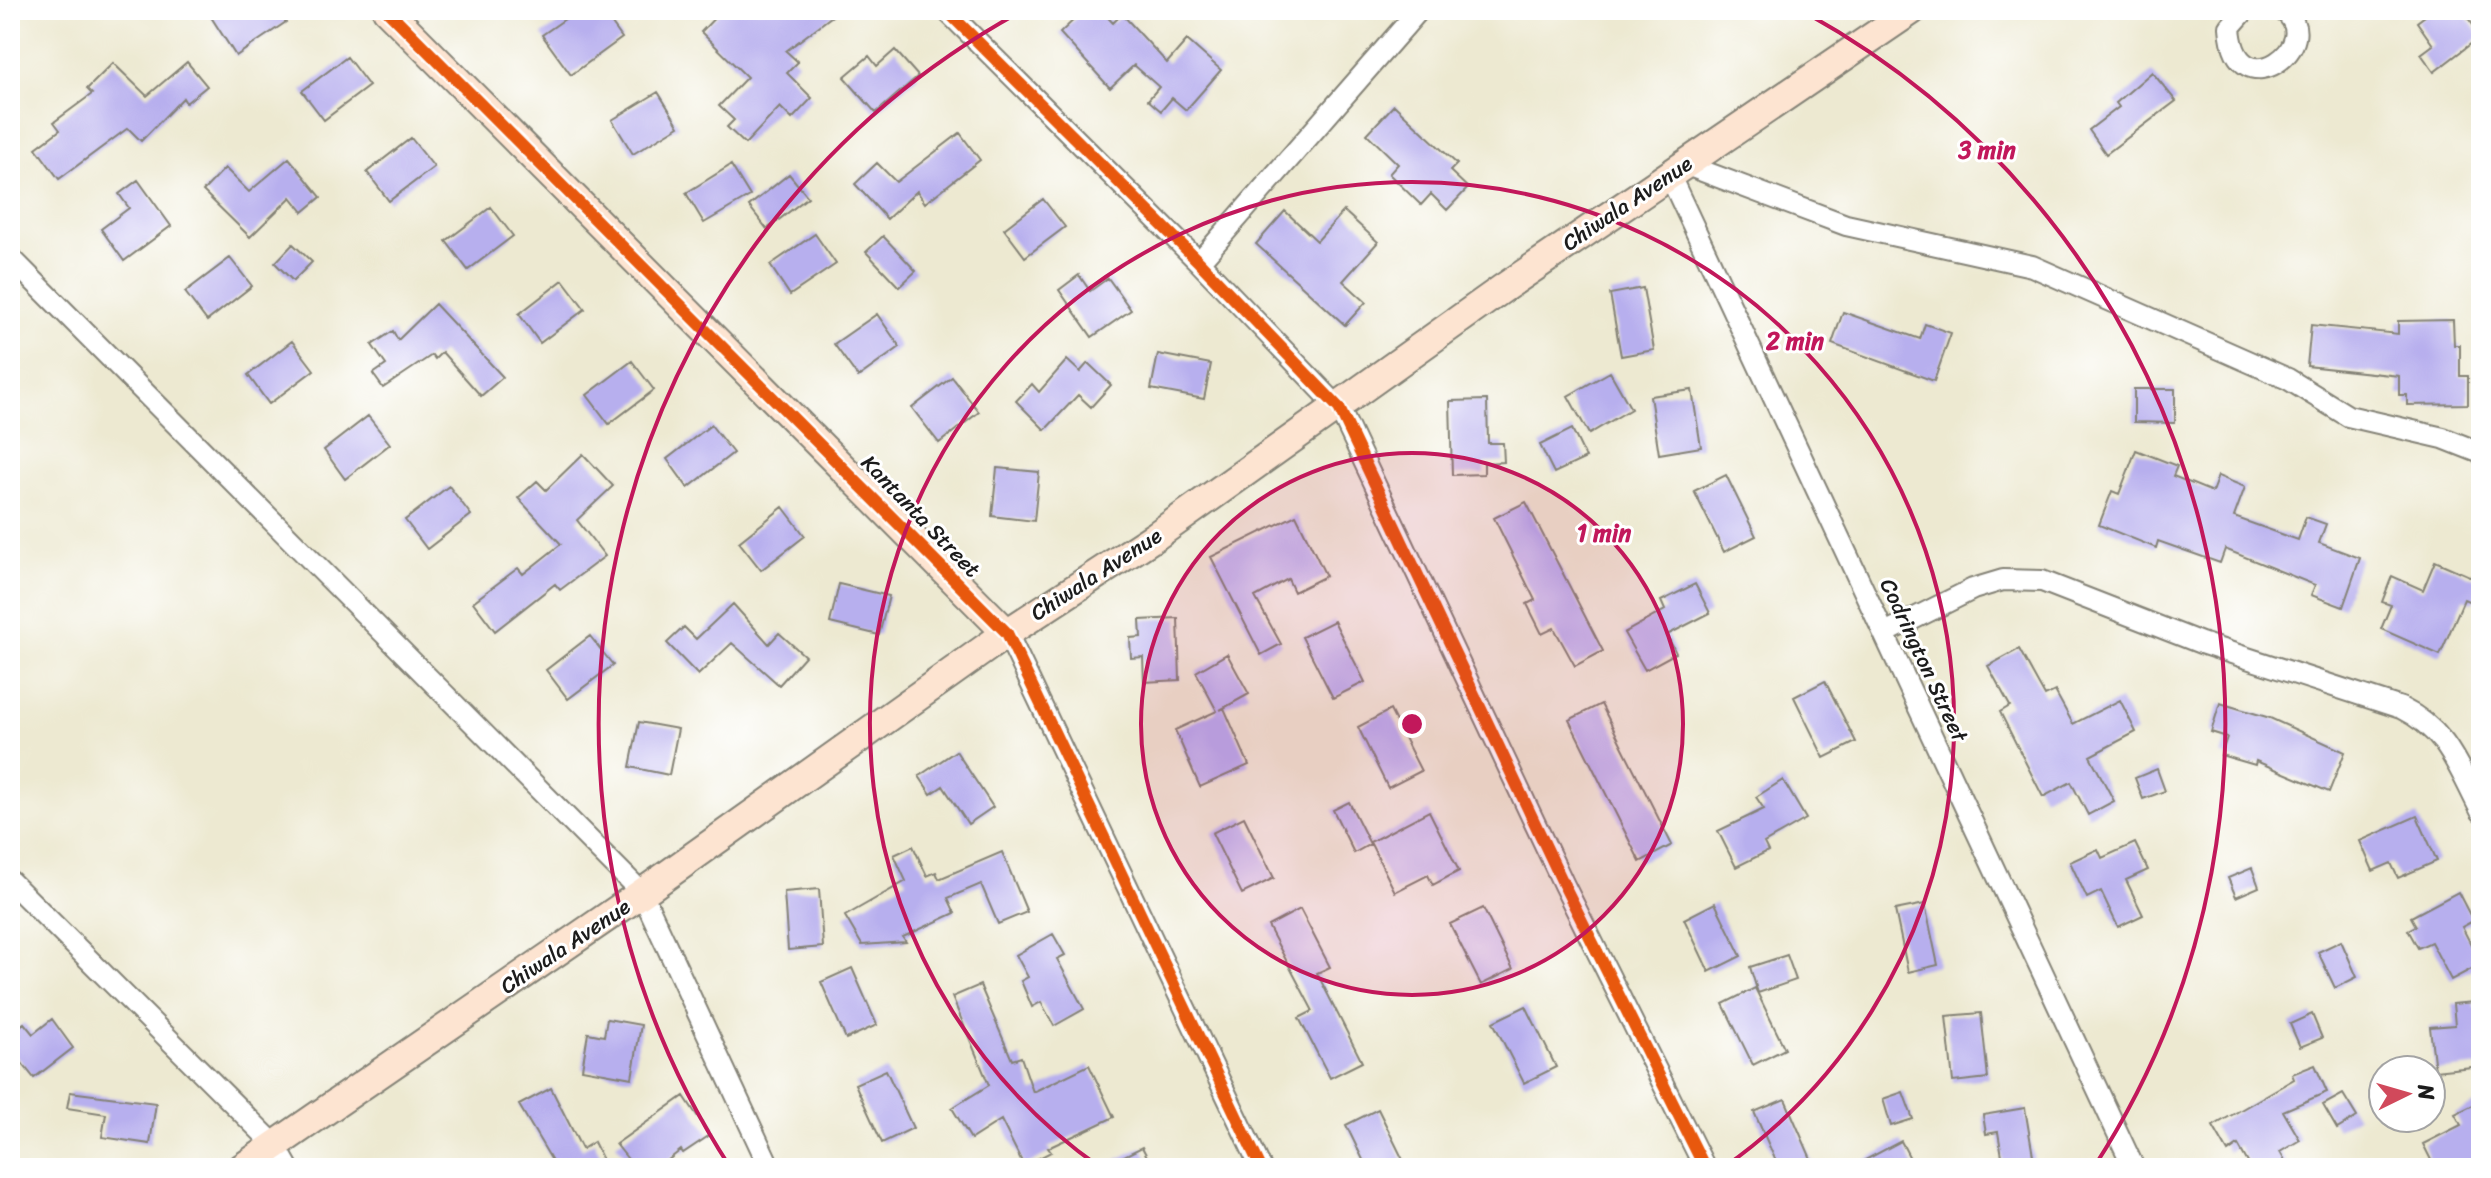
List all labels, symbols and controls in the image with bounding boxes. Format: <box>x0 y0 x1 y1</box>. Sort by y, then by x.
text: 3 min <box>1957 129 2016 171</box>
street label: Chiwala Avenue <box>1554 144 1701 261</box>
text: 2 min <box>1765 320 1824 362</box>
street label: Kantanta Street <box>851 445 991 587</box>
text: 1 min <box>1577 512 1631 554</box>
street label: Chiwala Avenue <box>1022 516 1170 631</box>
street label: Codrington Street <box>1869 572 1980 749</box>
centre of rings <box>1398 710 1426 738</box>
street label: Chiwala Avenue <box>492 887 639 1004</box>
north arrow <box>2367 1054 2447 1134</box>
text: N <box>2406 1082 2447 1102</box>

